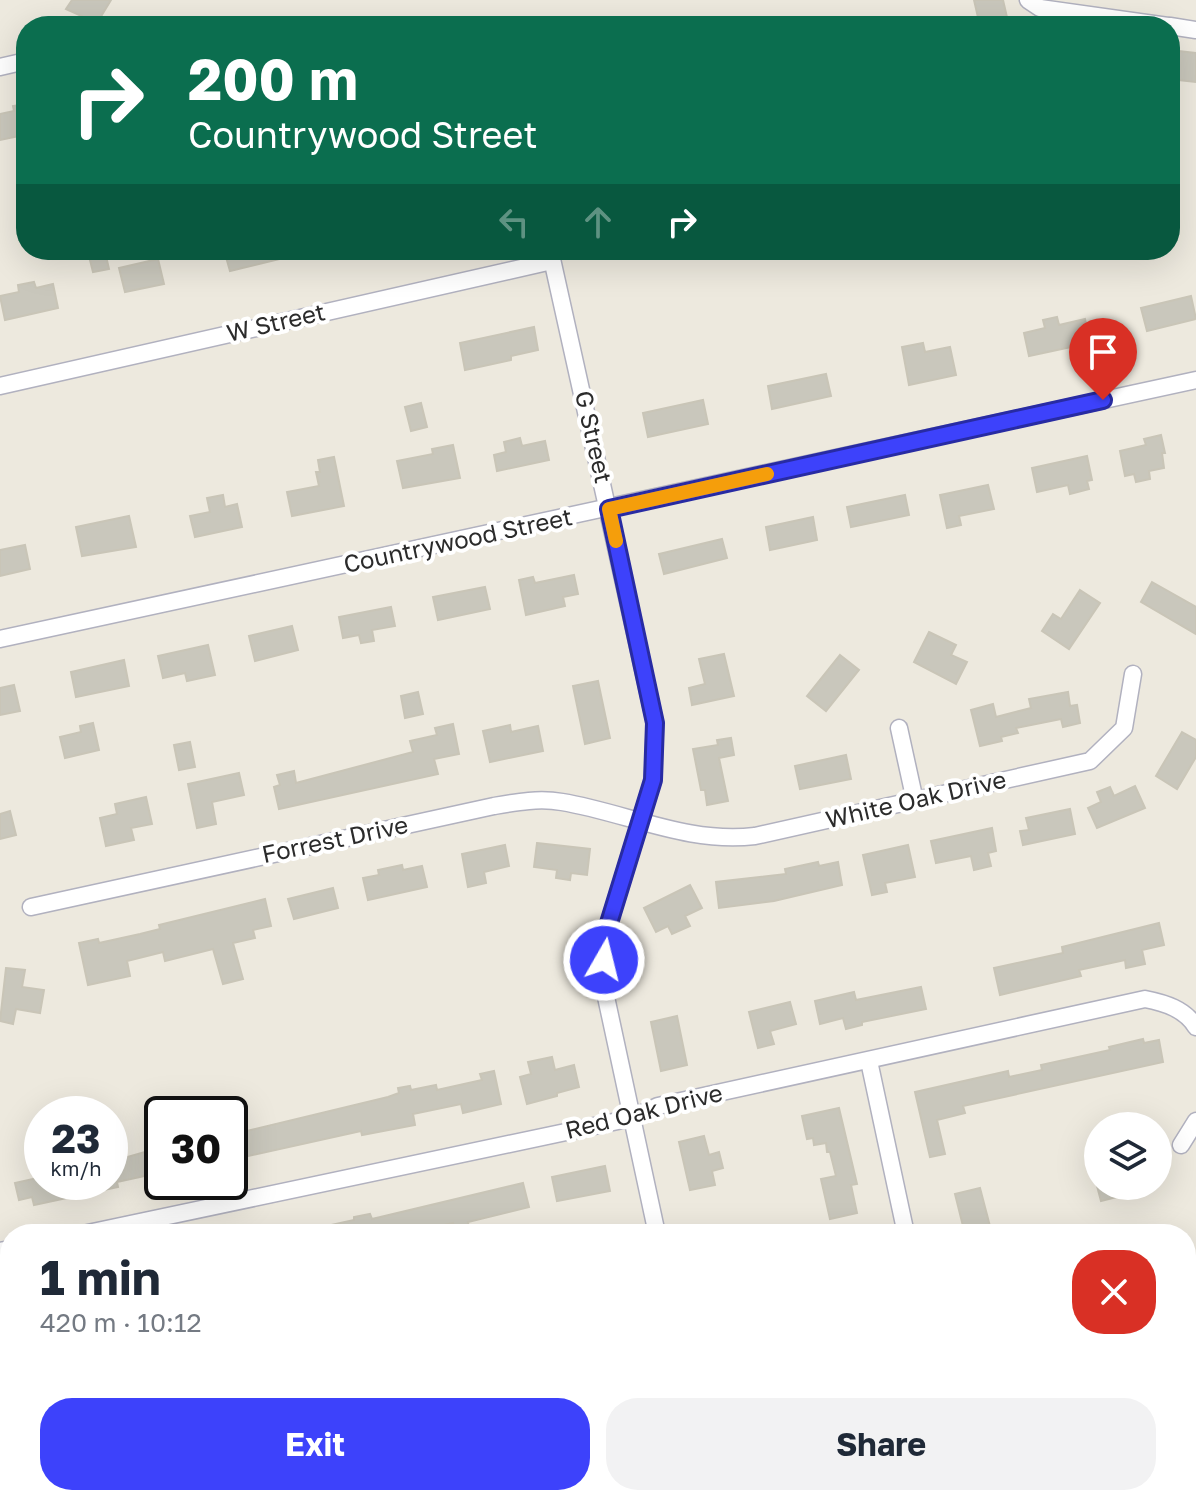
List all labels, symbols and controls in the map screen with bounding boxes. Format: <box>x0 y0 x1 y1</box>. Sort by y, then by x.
text: 200 m <box>188 45 358 112</box>
icon: right <box>56 48 160 152</box>
text: Countrywood Street <box>188 113 538 156</box>
icon: left <box>492 200 536 244</box>
icon: ahead <box>576 200 620 244</box>
icon: right <box>660 200 704 244</box>
street label: W Street <box>224 296 328 347</box>
pin <box>1069 318 1137 400</box>
icon: arrive <box>1081 330 1125 374</box>
street label: G Street <box>570 388 619 486</box>
street label: Countrywood Street <box>341 501 575 578</box>
street label: White Oak Drive <box>823 764 1009 833</box>
street label: Forrest Drive <box>259 809 410 868</box>
position arrow <box>562 918 646 1002</box>
street label: Red Oak Drive <box>562 1077 725 1144</box>
speed limit sign: 30 <box>144 1096 248 1200</box>
map controls <box>1084 1112 1172 1200</box>
button: layers <box>1084 1112 1172 1200</box>
text: 23 <box>52 1114 100 1162</box>
text: km/h <box>51 1156 101 1180</box>
text: 1 min <box>40 1248 161 1306</box>
button: close <box>1072 1250 1156 1334</box>
text: 420 m · 10:12 <box>40 1307 202 1338</box>
button: Exit <box>40 1398 590 1490</box>
button: Share <box>606 1398 1156 1490</box>

